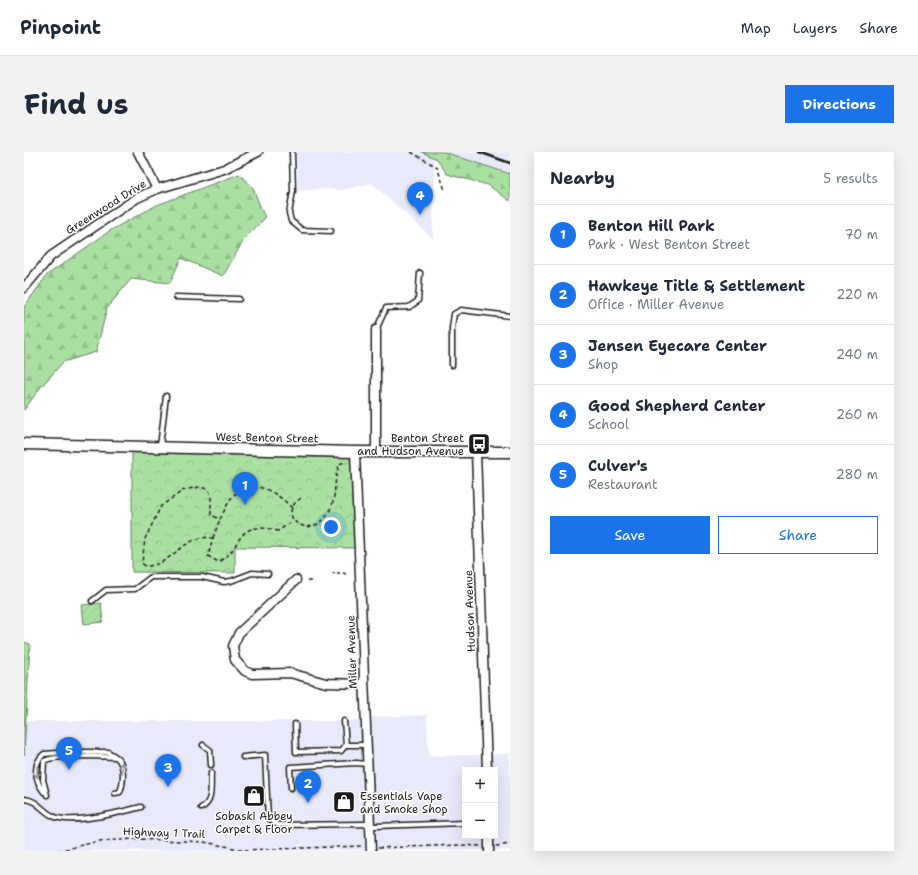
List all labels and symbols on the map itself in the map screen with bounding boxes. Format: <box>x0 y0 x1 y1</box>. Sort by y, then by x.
street label: Greenwood Drive <box>63 176 149 238</box>
pin: 4 <box>407 182 433 215</box>
street label: West Benton Street <box>215 430 319 446</box>
place label: Benton Street and Hudson Avenue <box>357 431 464 459</box>
bus stop icon: Benton Street and Hudson Avenue <box>466 431 492 457</box>
pin: 1 <box>232 472 258 505</box>
your location <box>321 517 341 537</box>
street label: Hudson Avenue <box>461 570 479 652</box>
street label: Miller Avenue <box>343 615 361 689</box>
pin: 5 <box>56 737 82 770</box>
pin: 3 <box>155 754 181 787</box>
one-way arrow <box>118 762 125 775</box>
one-way arrow <box>33 766 41 779</box>
pin: 2 <box>295 770 321 803</box>
shop icon: Sobaski Abbey Carpet & Floor <box>241 783 267 809</box>
shop icon: Essentials Vape and Smoke Shop <box>331 789 357 815</box>
place label: Essentials Vape and Smoke Shop <box>360 789 448 817</box>
place label: Sobaski Abbey Carpet & Floor <box>215 809 293 837</box>
street label: Highway 1 Trail <box>123 824 206 842</box>

